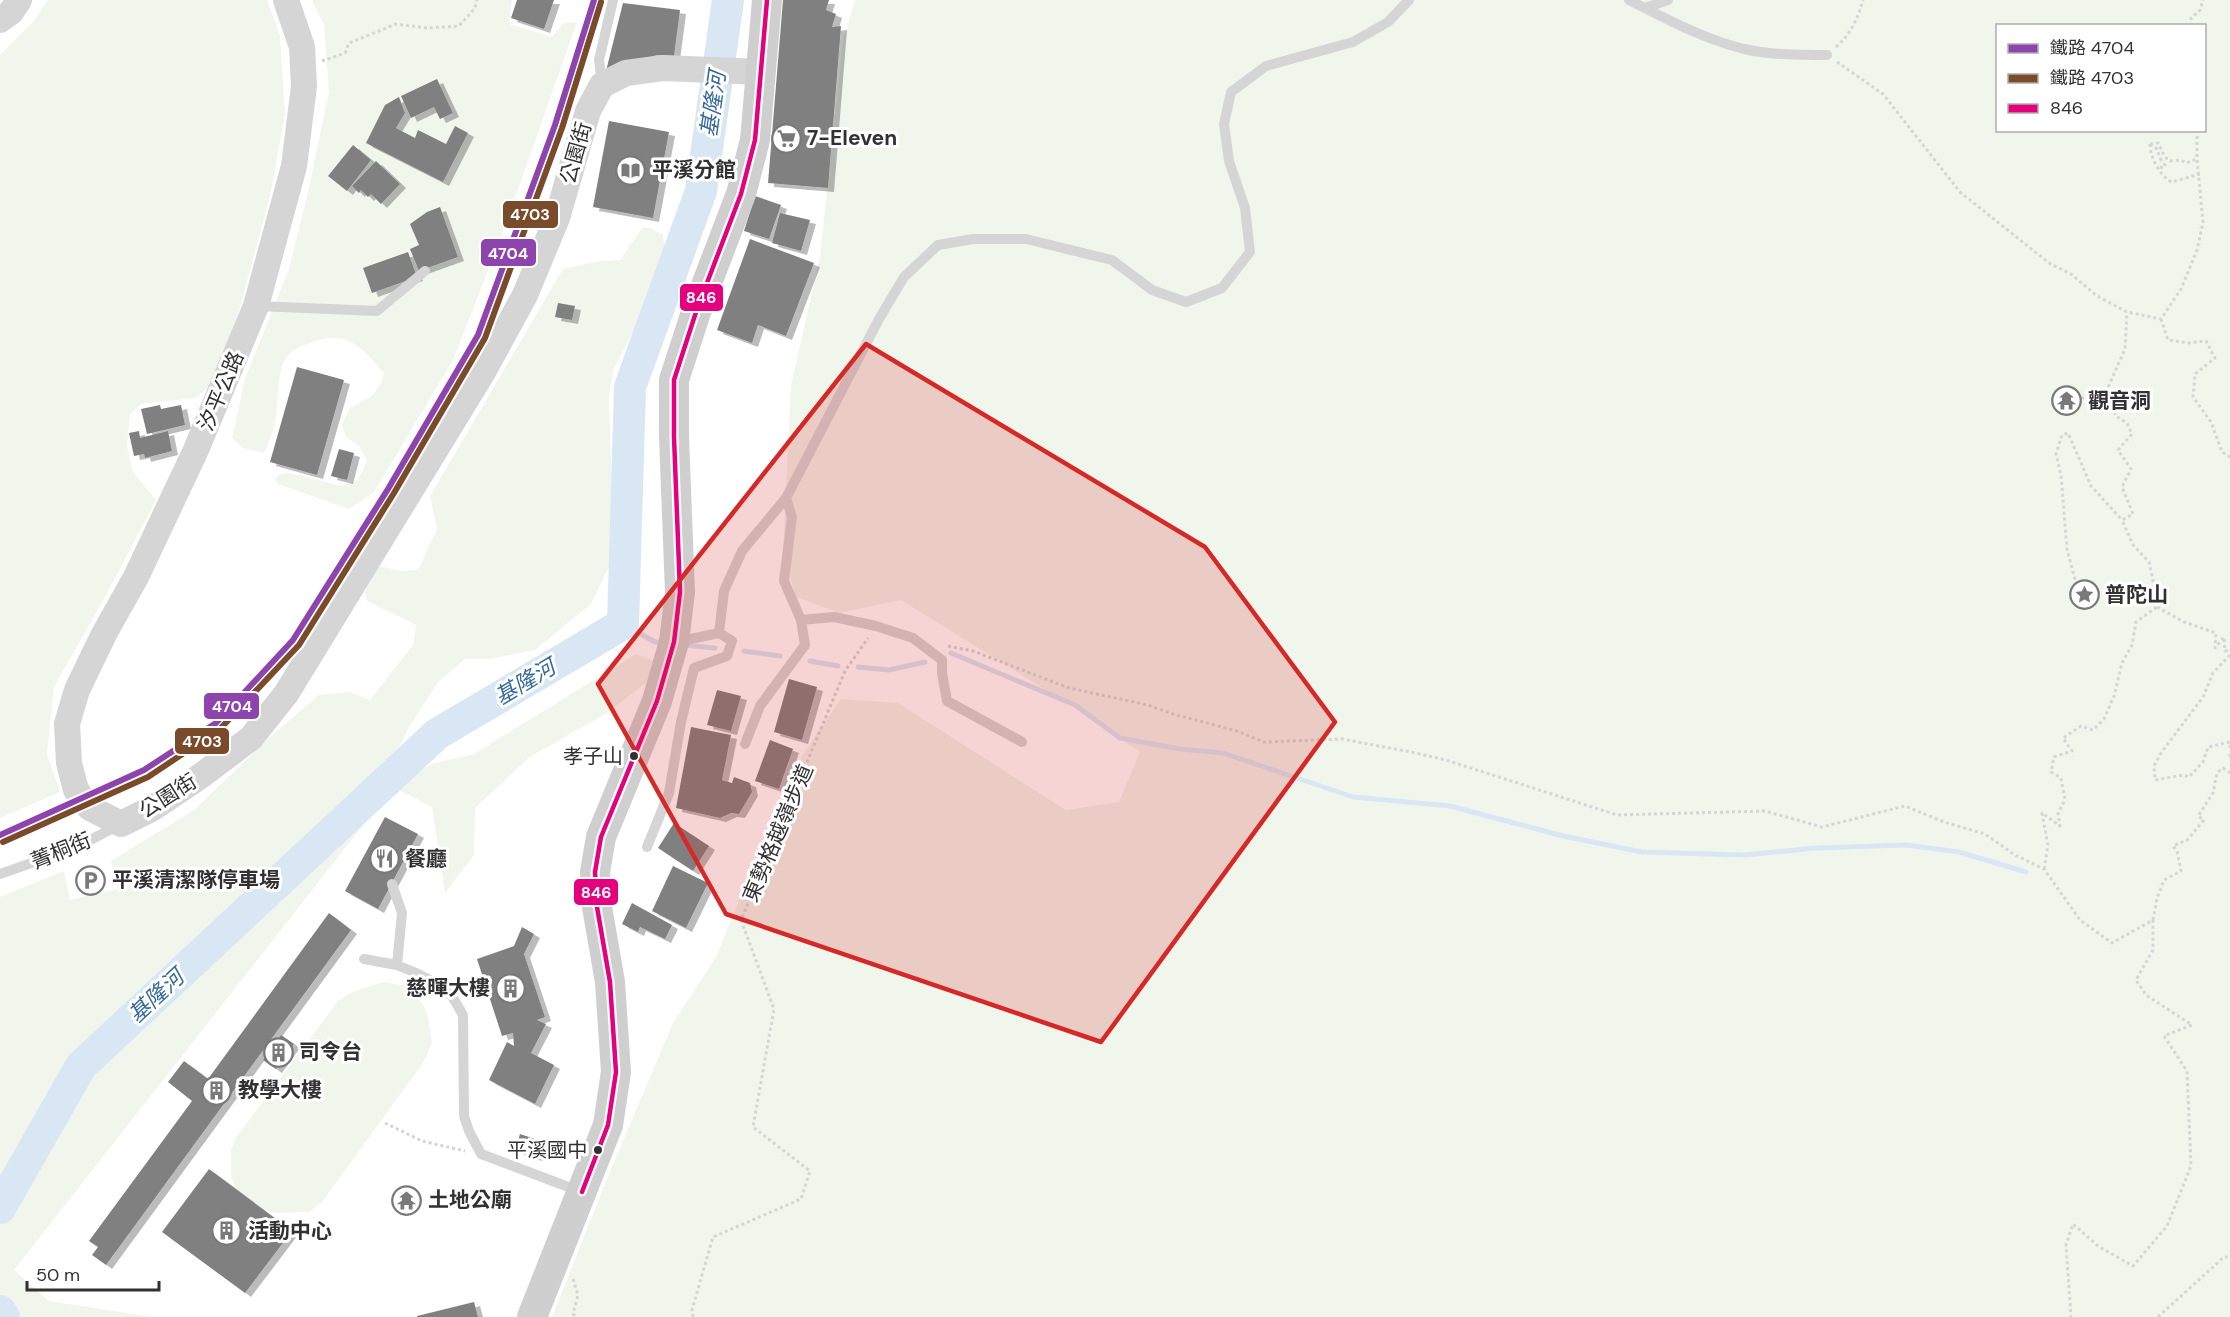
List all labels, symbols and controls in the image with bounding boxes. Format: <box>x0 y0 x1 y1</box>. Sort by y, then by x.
legend <box>1996 24 2206 132</box>
text: 鐵路 4704 <box>2050 36 2134 60</box>
water label: 基隆河 <box>694 65 733 139</box>
text: 鐵路 4703 <box>2050 66 2134 90</box>
text: 846 <box>2050 96 2083 120</box>
street label: 公園街 <box>554 119 598 187</box>
supermarket icon: 7-Eleven <box>770 122 802 154</box>
place label: 7-Eleven <box>807 124 897 152</box>
library icon: 平溪分館 <box>615 154 647 186</box>
place label: 平溪分館 <box>652 156 736 184</box>
line badge: 4703 <box>502 200 559 229</box>
text: 4703 <box>510 204 550 225</box>
line badge: 4704 <box>480 238 537 267</box>
text: 4704 <box>488 243 528 264</box>
line badge: 846 <box>679 283 724 312</box>
text: 846 <box>686 287 716 308</box>
street label: 汐平公路 <box>192 347 250 435</box>
temple icon: 觀音洞 <box>2051 385 2083 417</box>
place label: 觀音洞 <box>2088 387 2151 415</box>
place icon: 普陀山 <box>2068 579 2100 611</box>
place label: 普陀山 <box>2105 581 2168 609</box>
water label: 基隆河 <box>489 651 564 711</box>
line badge: 4704 <box>203 692 260 720</box>
text: 4704 <box>212 696 252 717</box>
line badge: 4703 <box>174 727 230 755</box>
text: 4703 <box>182 731 222 752</box>
place label: 孝子山 <box>563 743 623 769</box>
marker: 孝子山 <box>628 750 640 762</box>
street label: 東勢格越嶺步道 <box>736 760 820 906</box>
street label: 公園街 <box>134 767 202 825</box>
street label: 菁桐街 <box>27 826 95 876</box>
restaurant icon: 餐廳 <box>368 843 400 875</box>
place label: 餐廳 <box>405 845 447 873</box>
parking icon: 平溪清潔隊停車場 <box>75 864 107 896</box>
place label: 平溪清潔隊停車場 <box>112 866 280 894</box>
line badge: 846 <box>573 878 619 906</box>
text: 846 <box>581 882 611 903</box>
water label: 基隆河 <box>122 960 193 1029</box>
building icon: 慈暉大樓 <box>495 972 527 1004</box>
place label: 慈暉大樓 <box>406 974 490 1002</box>
building icon: 司令台 <box>262 1036 294 1068</box>
place label: 司令台 <box>299 1038 362 1066</box>
building icon: 教學大樓 <box>201 1074 233 1106</box>
place label: 教學大樓 <box>238 1076 322 1104</box>
place label: 平溪國中 <box>507 1137 587 1163</box>
marker: 平溪國中 <box>592 1144 604 1156</box>
temple icon: 土地公廟 <box>391 1184 423 1216</box>
place label: 土地公廟 <box>428 1186 512 1214</box>
building icon: 活動中心 <box>211 1215 243 1247</box>
place label: 活動中心 <box>248 1217 332 1245</box>
scale bar <box>27 1254 159 1292</box>
text: 50 m <box>36 1263 80 1287</box>

